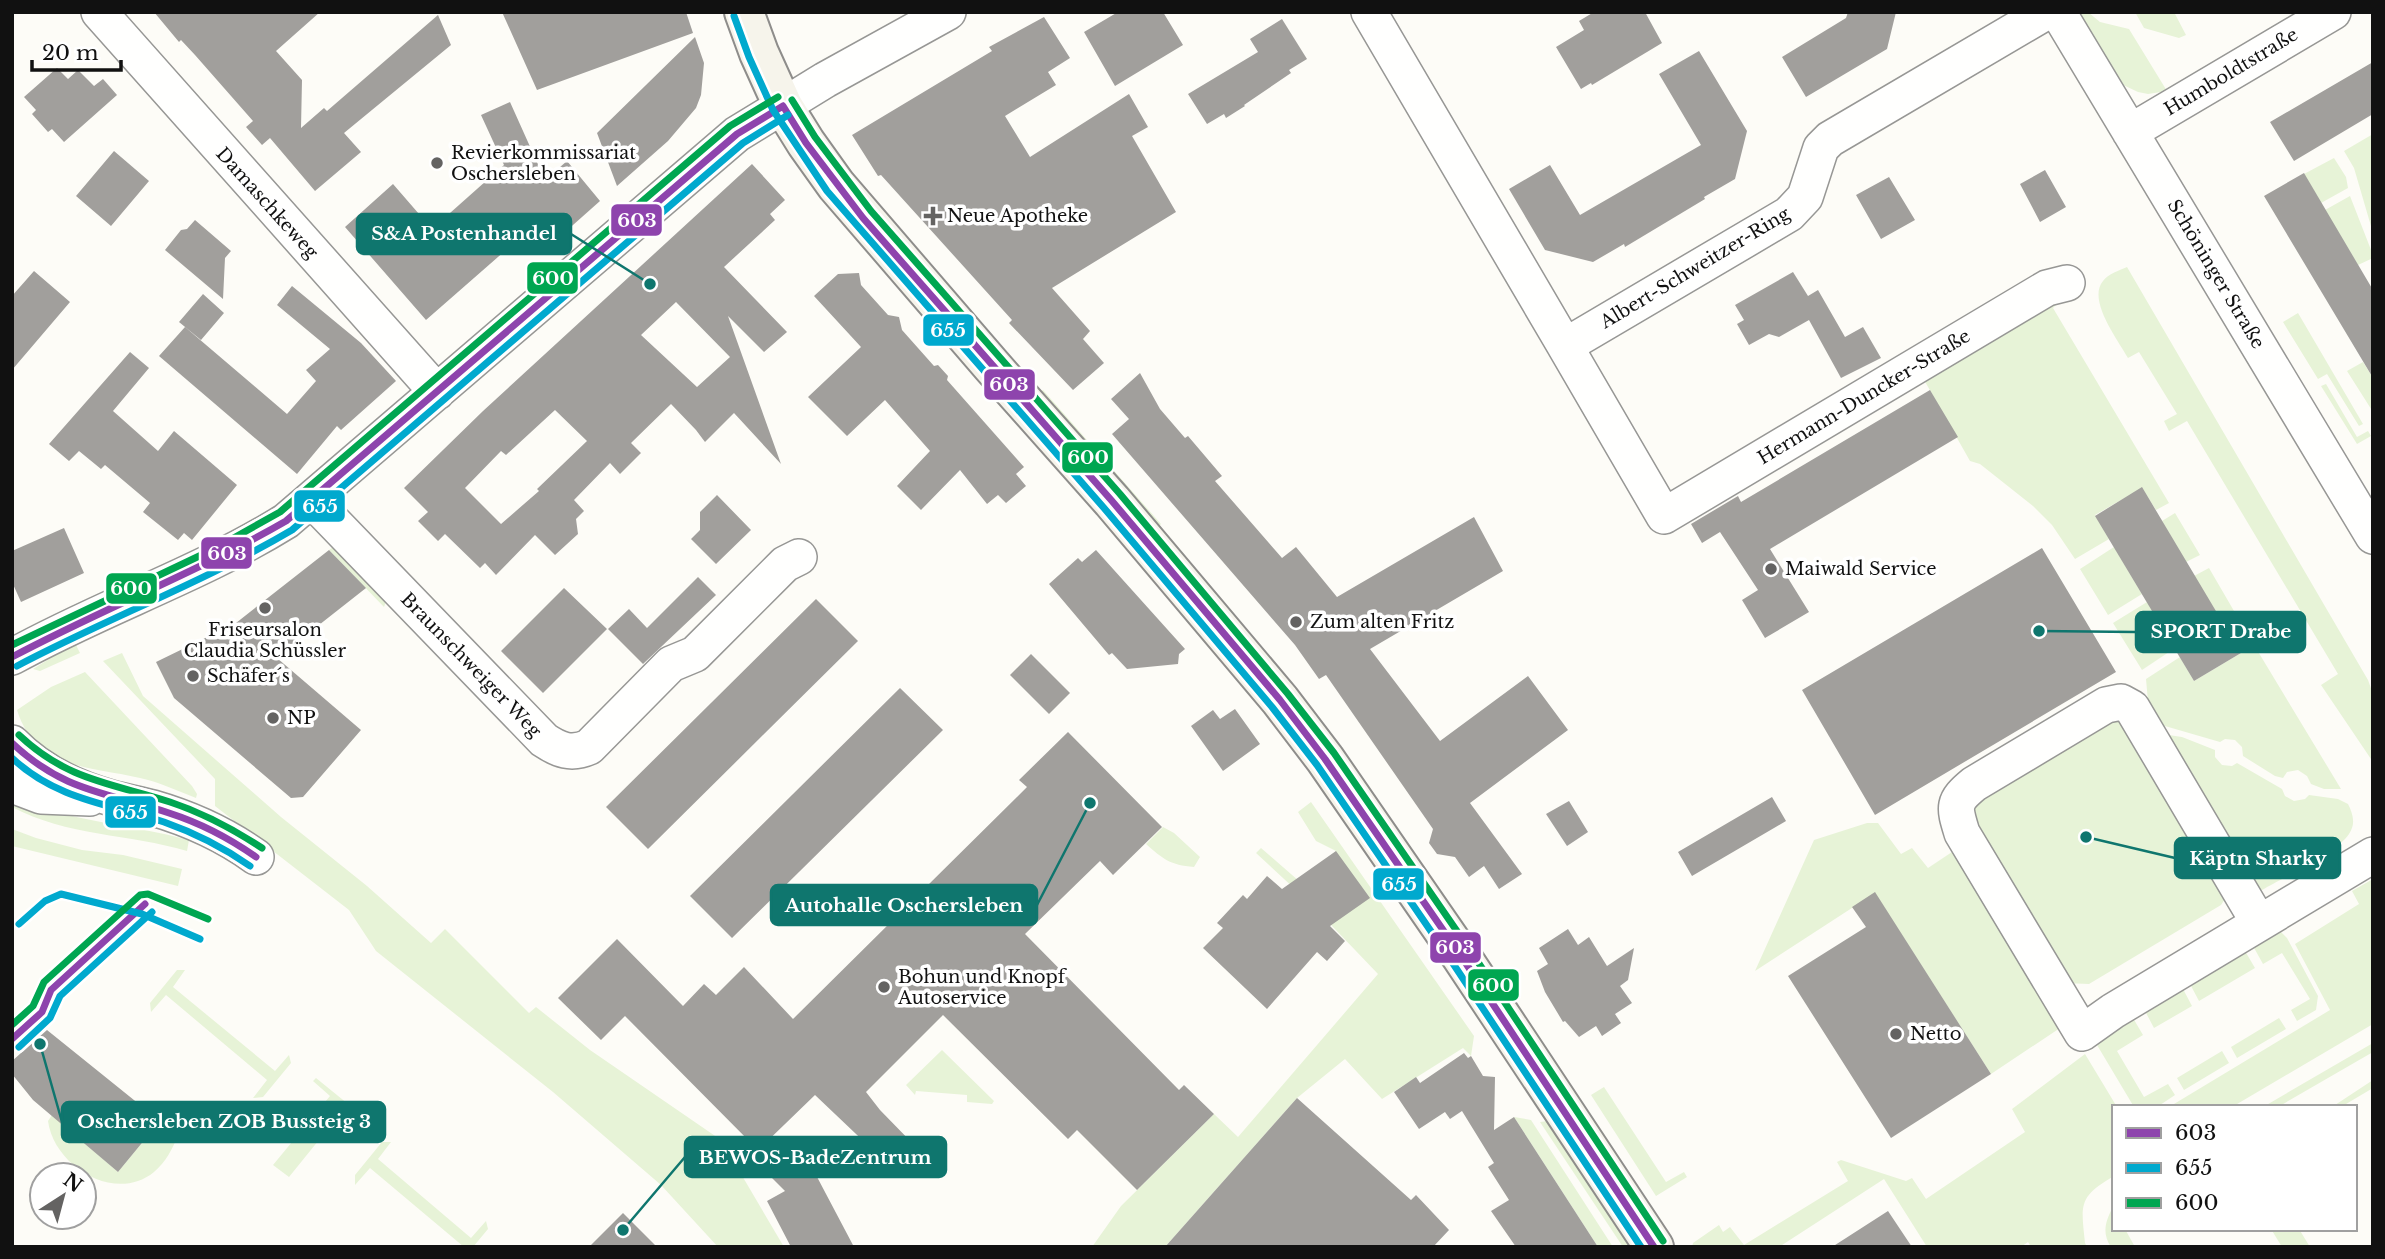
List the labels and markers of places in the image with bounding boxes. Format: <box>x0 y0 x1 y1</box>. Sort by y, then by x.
place label: Revierkommissariat Oschersleben <box>451 142 636 185</box>
marker: Revierkommissariat Oschersleben <box>429 155 445 171</box>
place label: Neue Apotheke <box>947 205 1088 227</box>
marker: Neue Apotheke <box>925 208 941 224</box>
callout: S&A Postenhandel <box>357 214 571 254</box>
place label: Maiwald Service <box>1785 558 1937 580</box>
marker: Maiwald Service <box>1763 561 1779 577</box>
marker: Friseursalon Claudia Schüssler <box>257 600 273 616</box>
place label: Zum alten Fritz <box>1310 611 1454 633</box>
callout: SPORT Drabe <box>2136 612 2305 652</box>
marker: Zum alten Fritz <box>1288 614 1304 630</box>
place label: Friseursalon Claudia Schüssler <box>184 619 347 662</box>
place label: Schäfer´s <box>207 665 290 687</box>
marker: Schäfer´s <box>185 668 201 684</box>
place label: NP <box>287 707 316 729</box>
marker: NP <box>265 710 281 726</box>
callout: Käptn Sharky <box>2175 838 2340 878</box>
callout: Autohalle Oschersleben <box>771 885 1037 925</box>
place label: Bohun und Knopf Autoservice <box>897 966 1068 1009</box>
marker: Bohun und Knopf Autoservice <box>876 979 892 995</box>
place label: Netto <box>1910 1023 1961 1045</box>
marker: Netto <box>1888 1026 1904 1042</box>
callout: Oschersleben ZOB Bussteig 3 <box>62 1102 385 1142</box>
callout: BEWOS-BadeZentrum <box>685 1137 946 1177</box>

